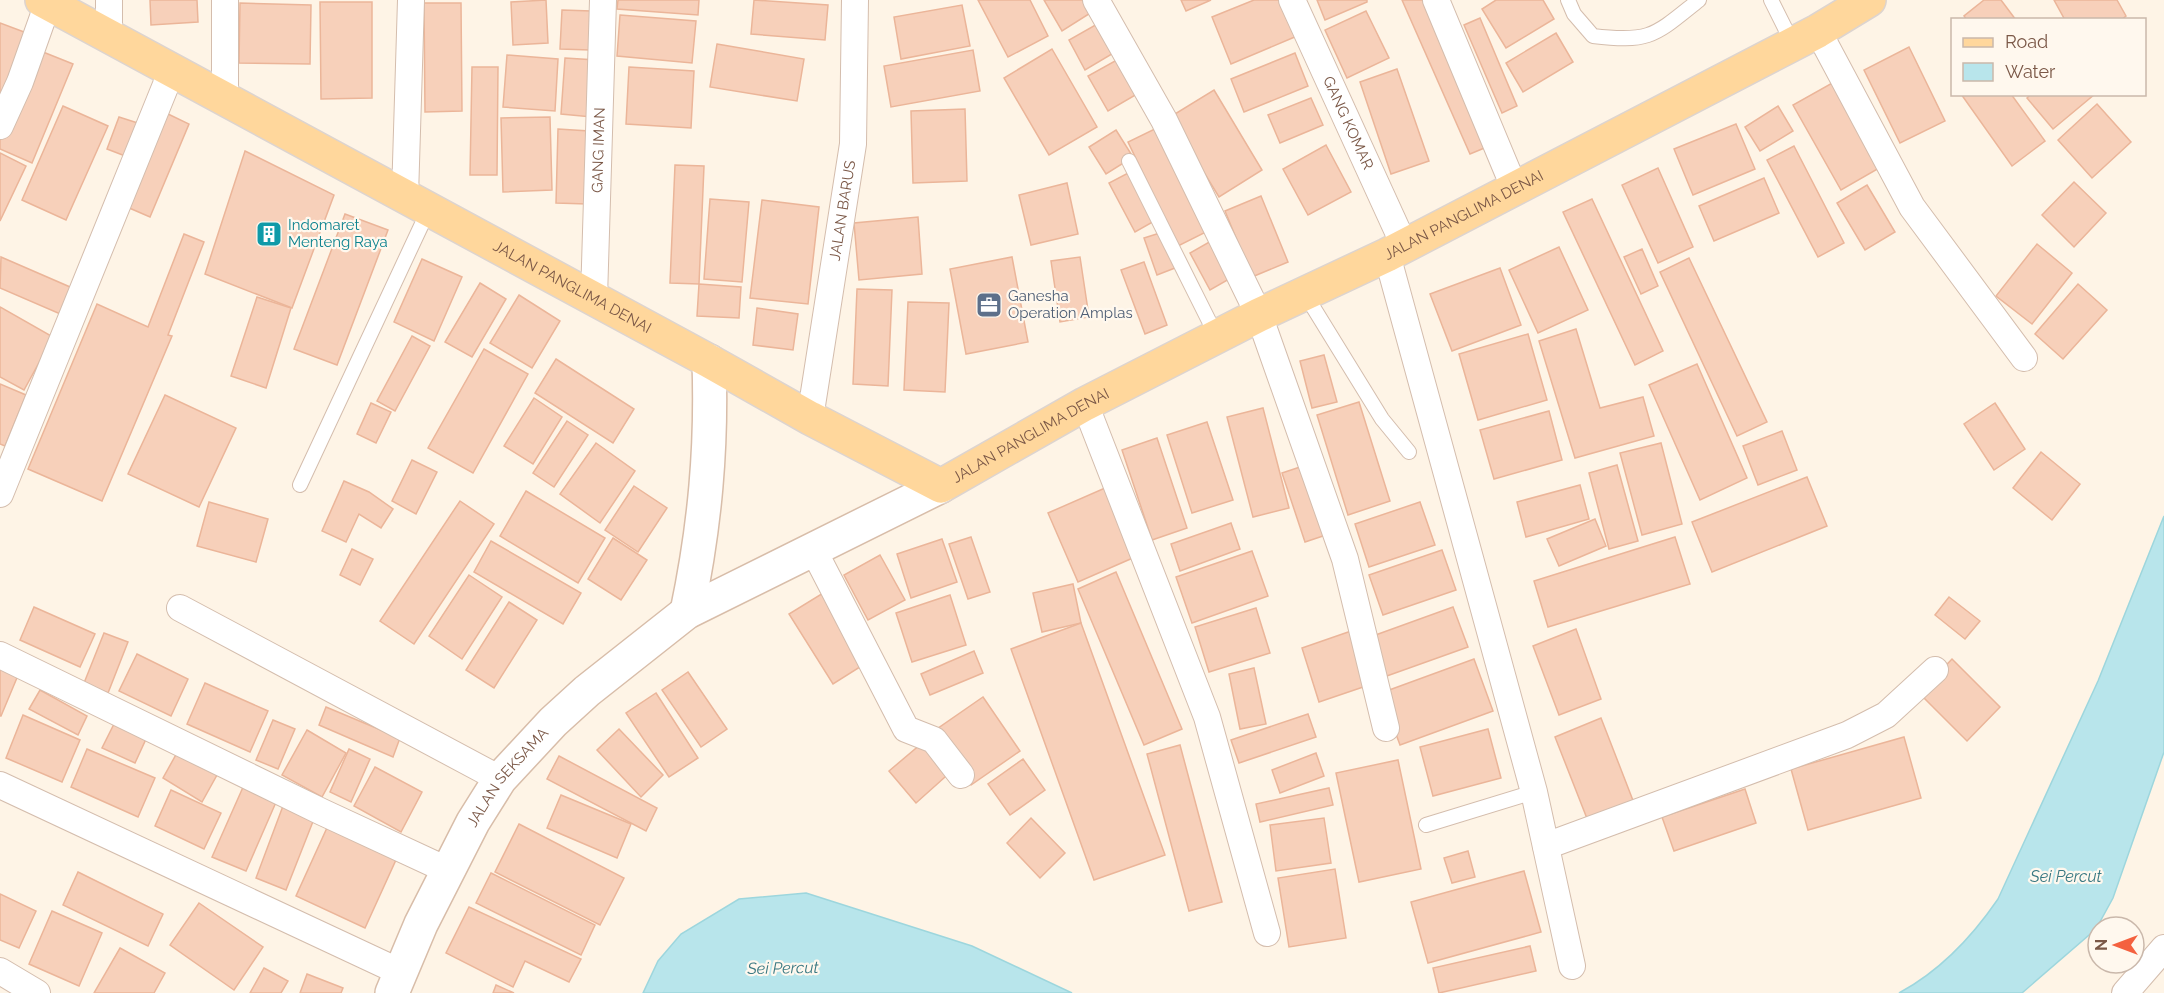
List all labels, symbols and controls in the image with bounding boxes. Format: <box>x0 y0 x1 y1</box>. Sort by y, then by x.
legend <box>1951 18 2146 96</box>
text: Road <box>2005 31 2048 52</box>
text: Water <box>2005 61 2056 82</box>
street label: GANG KOMAR <box>1319 73 1377 172</box>
street label: GANG IMAN <box>588 107 609 193</box>
street label: JALAN BARUS <box>826 159 859 262</box>
street label: JALAN PANGLIMA DENAI <box>1381 166 1546 264</box>
place label: Indomaret Menteng Raya <box>288 216 388 251</box>
building icon: Indomaret Menteng Raya <box>254 219 284 249</box>
street label: JALAN PANGLIMA DENAI <box>490 237 654 337</box>
place label: Ganesha Operation Amplas <box>1008 287 1133 322</box>
office icon: Ganesha Operation Amplas <box>974 290 1004 320</box>
street label: JALAN PANGLIMA DENAI <box>949 384 1112 487</box>
street label: JALAN SEKSAMA <box>463 724 552 830</box>
water label: Sei Percut <box>2029 867 2102 886</box>
north arrow <box>2086 915 2146 975</box>
text: N <box>2092 939 2111 951</box>
water label: Sei Percut <box>746 958 820 978</box>

